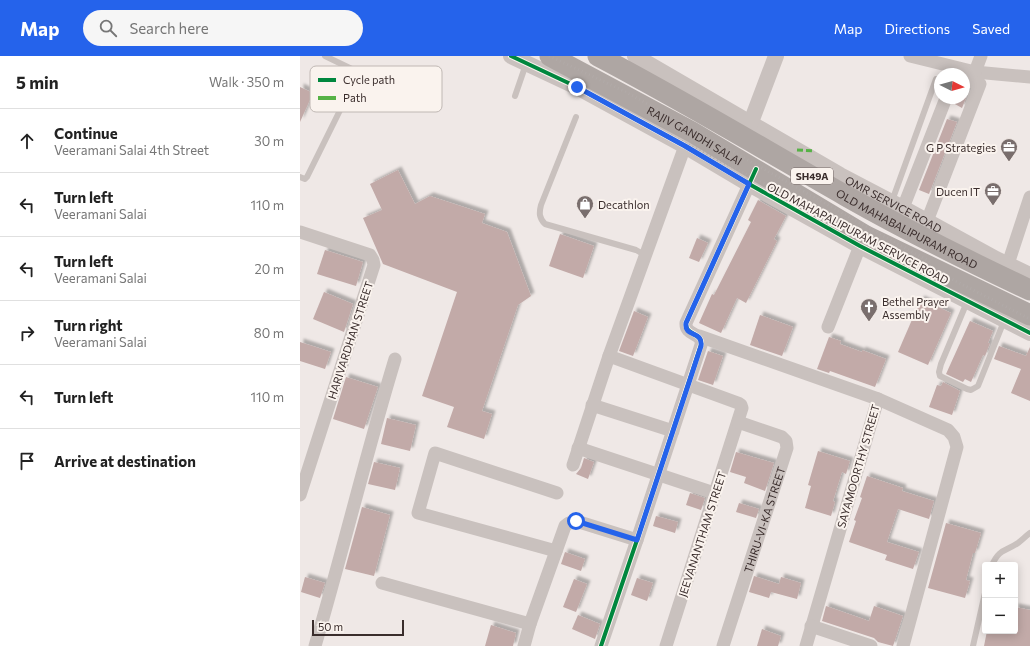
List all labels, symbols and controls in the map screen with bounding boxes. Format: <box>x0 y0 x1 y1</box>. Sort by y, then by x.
search box <box>83 10 363 46</box>
text: Map <box>20 17 59 40</box>
icon: search <box>97 17 119 39</box>
text: Search here <box>129 19 209 37</box>
text: Map <box>834 20 863 37</box>
text: Directions <box>885 20 950 37</box>
text: Saved <box>972 20 1010 37</box>
legend <box>310 66 442 112</box>
north arrow <box>934 68 970 104</box>
text: 5 min <box>16 72 59 93</box>
text: Cycle path <box>343 73 395 86</box>
text: Walk · 350 m <box>209 74 284 90</box>
route end <box>568 78 586 96</box>
text: Path <box>343 91 366 104</box>
street label: RAJIV GANDHI SALAI <box>645 103 745 167</box>
text: Continue <box>54 124 118 142</box>
icon: ahead <box>16 130 38 152</box>
text: 30 m <box>254 133 284 149</box>
office icon: G P Strategies <box>999 137 1019 162</box>
place label: G P Strategies <box>926 141 996 154</box>
text: Veeramani Salai 4th Street <box>54 142 209 158</box>
road number: SH49A <box>791 168 833 184</box>
street label: OMR SERVICE ROAD <box>843 173 944 235</box>
street label: OLD MAHAPALIPURAM SERVICE ROAD <box>765 179 951 287</box>
office icon: Ducen IT <box>983 181 1003 206</box>
place label: Ducen IT <box>936 185 980 198</box>
street label: OLD MAHABALIPURAM ROAD <box>834 186 980 271</box>
text: Turn left <box>54 188 113 206</box>
icon: left <box>16 194 38 216</box>
shop icon: Decathlon <box>575 194 595 219</box>
text: 110 m <box>251 197 284 213</box>
place label: Decathlon <box>598 198 650 211</box>
text: Veeramani Salai <box>54 206 147 222</box>
text: Turn left <box>54 252 113 270</box>
icon: left <box>16 258 38 280</box>
text: 20 m <box>255 261 284 277</box>
text: Veeramani Salai <box>54 270 147 286</box>
street label: HARIVARDHAN STREET <box>325 279 375 401</box>
place label: Bethel Prayer Assembly <box>882 295 949 321</box>
church icon: Bethel Prayer Assembly <box>859 297 879 322</box>
text: Turn right <box>54 316 123 334</box>
icon: right <box>16 322 38 344</box>
text: 80 m <box>254 325 284 341</box>
text: Veeramani Salai <box>54 334 147 350</box>
icon: left <box>16 386 38 408</box>
text: Turn left <box>54 388 113 406</box>
text: 110 m <box>251 389 284 405</box>
street label: SAYAMOORTHY STREET <box>834 403 882 529</box>
icon: arrive <box>16 450 38 472</box>
text: Arrive at destination <box>54 452 196 470</box>
street label: THIRU-VI-KA STREET <box>741 465 787 574</box>
street label: JEEVANANTHAM STREET <box>676 470 729 599</box>
route start <box>567 512 585 530</box>
map controls <box>982 562 1018 634</box>
button: + <box>982 562 1018 598</box>
button: − <box>982 598 1018 634</box>
scale bar <box>312 618 404 637</box>
text: 50 m <box>318 620 343 633</box>

